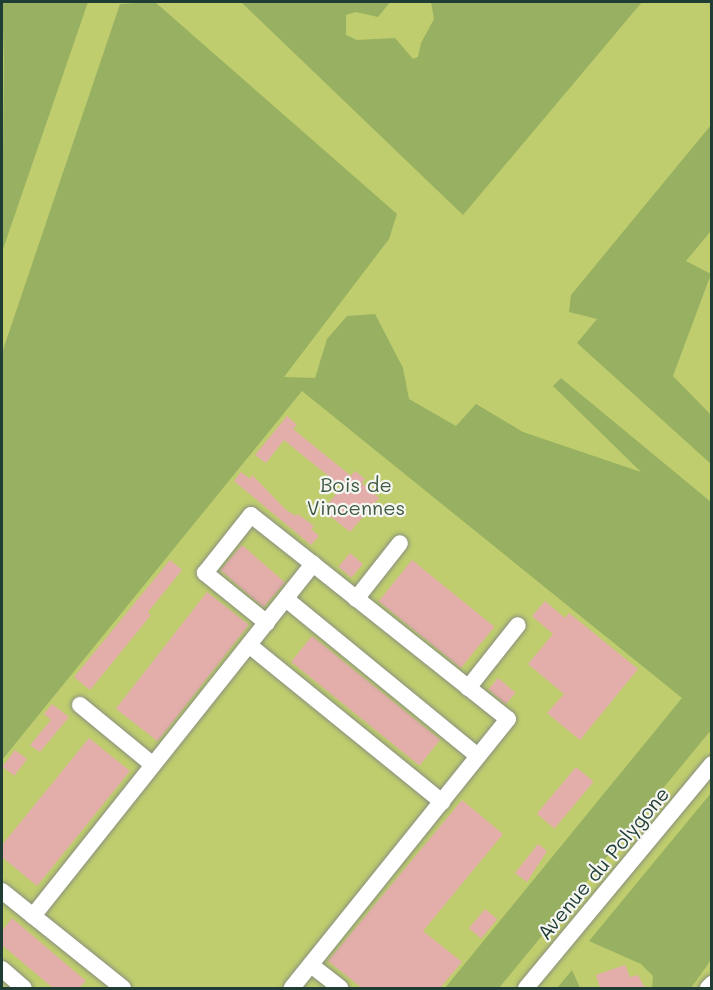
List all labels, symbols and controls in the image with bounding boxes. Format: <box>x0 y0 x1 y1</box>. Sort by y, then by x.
park label: Bois de Vincennes <box>307 472 405 519</box>
street label: Avenue du Polygone <box>532 782 674 944</box>

